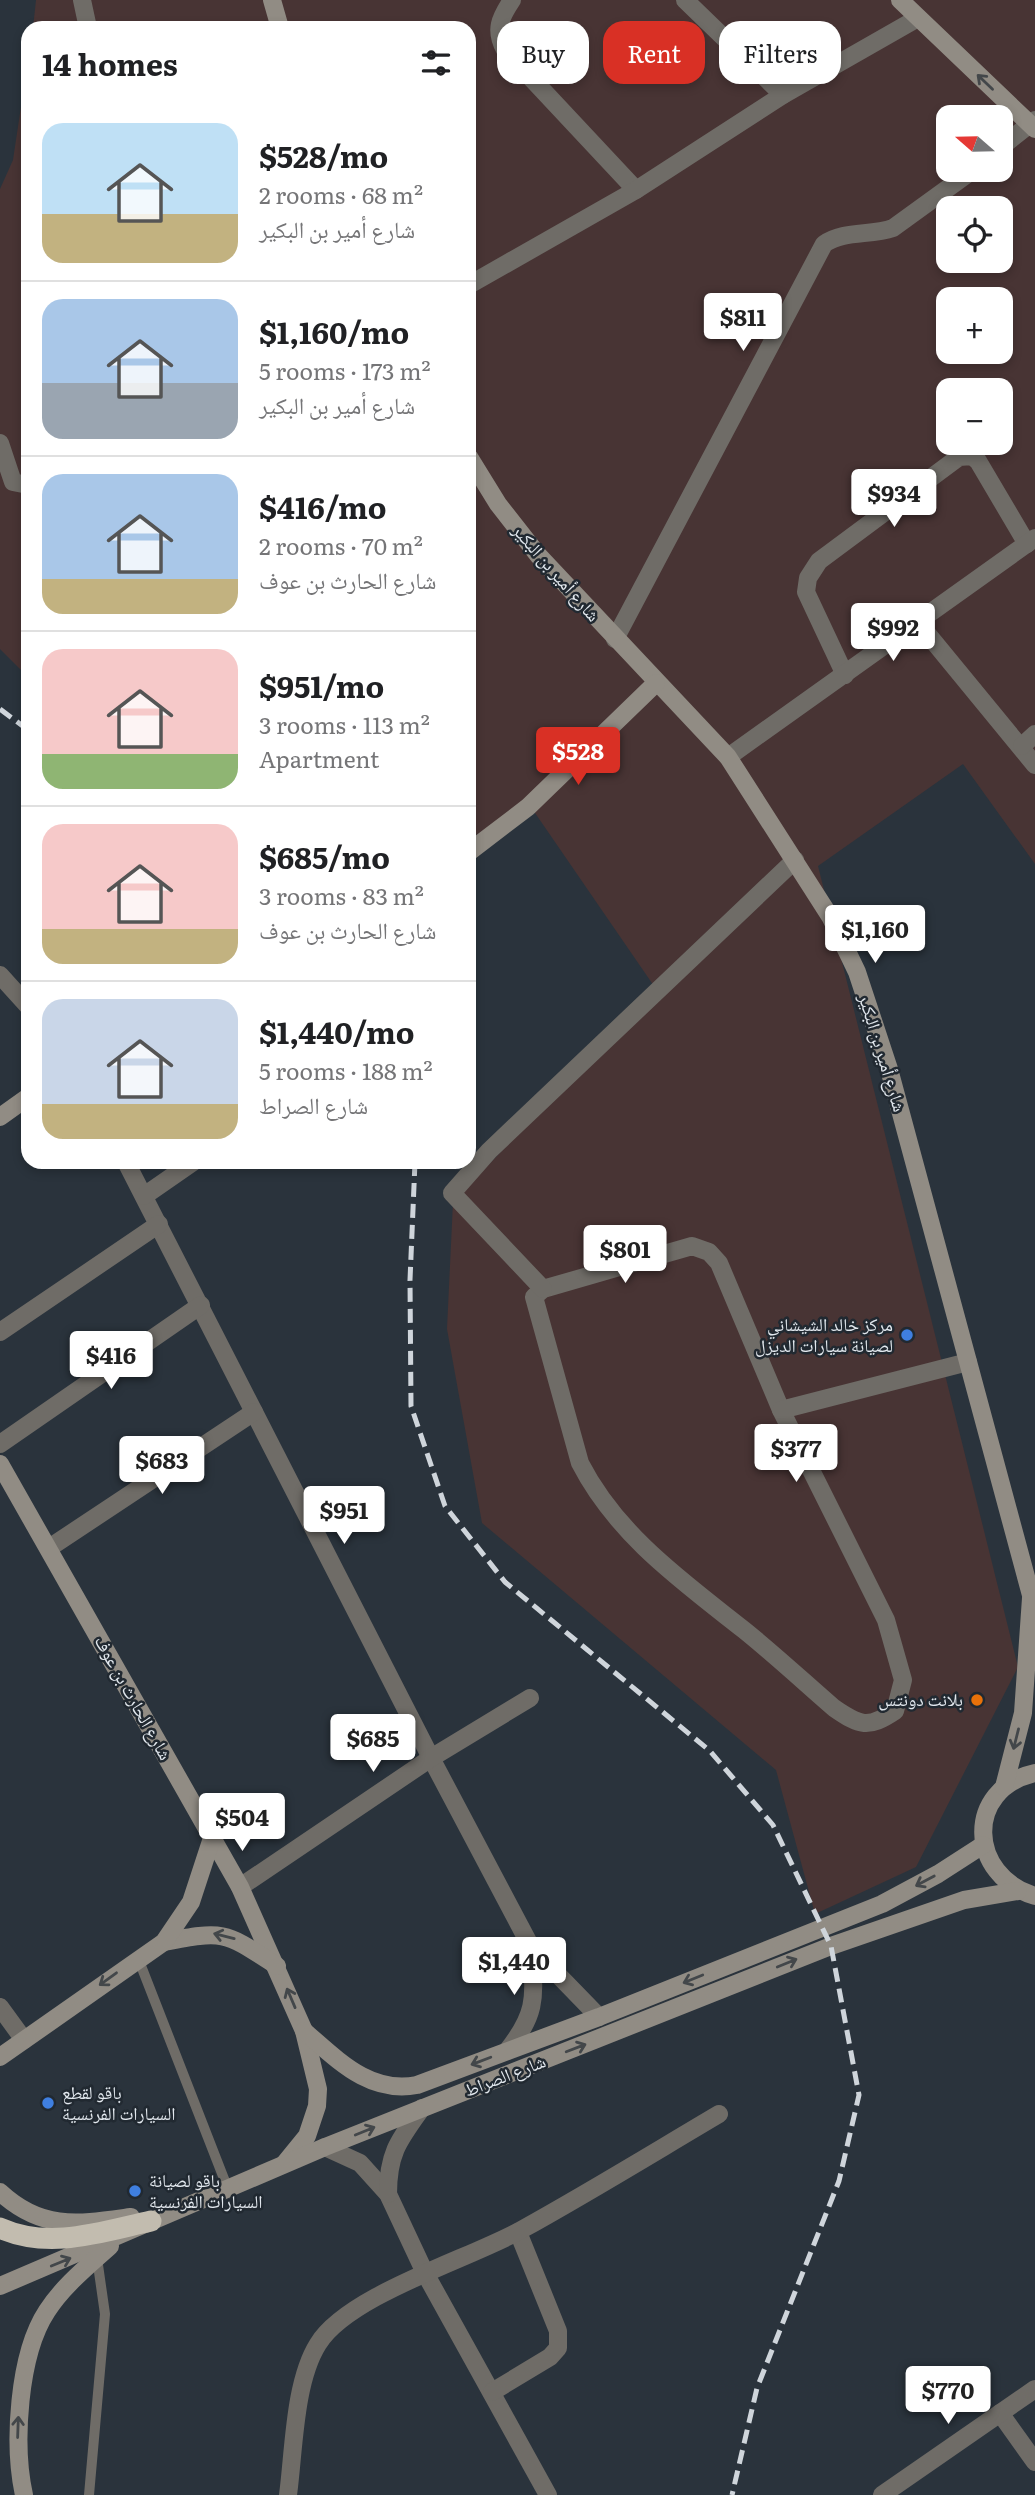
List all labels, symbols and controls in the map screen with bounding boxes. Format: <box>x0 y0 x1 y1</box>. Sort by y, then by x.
chip: Buy <box>497 21 589 84</box>
chip: Rent <box>603 21 705 84</box>
chip: Filters <box>719 21 841 84</box>
text: 14 homes <box>42 41 178 85</box>
icon: filters <box>417 44 455 82</box>
one-way arrow <box>977 73 994 90</box>
north arrow <box>936 105 1013 182</box>
map controls <box>936 105 1013 455</box>
text: $528/mo <box>259 133 388 177</box>
icon: home <box>98 151 182 235</box>
text: 2 rooms · 68 m² <box>259 177 423 211</box>
button: locate <box>936 196 1013 273</box>
text: شارع أمير بن البكير <box>259 211 415 245</box>
button: + <box>936 287 1013 364</box>
pin: $811 <box>702 294 784 353</box>
text: $811 <box>720 299 766 333</box>
text: $1,160/mo <box>259 309 409 353</box>
icon: home <box>98 327 182 411</box>
text: 5 rooms · 173 m² <box>259 353 431 387</box>
button: − <box>936 378 1013 455</box>
text: شارع أمير بن البكير <box>259 387 415 421</box>
pin: $934 <box>853 470 935 529</box>
text: $934 <box>867 475 921 509</box>
text: $416/mo <box>259 484 387 528</box>
icon: home <box>98 502 182 586</box>
street label: شارع أمير بن البكير <box>506 516 607 627</box>
text: 2 rooms · 70 m² <box>259 528 423 562</box>
text: شارع الحارث بن عوف <box>259 562 436 596</box>
pin: $992 <box>852 604 934 663</box>
text: $992 <box>867 609 919 643</box>
text: $951/mo <box>259 663 384 707</box>
icon: home <box>98 677 182 761</box>
text: 3 rooms · 113 m² <box>259 707 430 741</box>
pin: $528 <box>537 728 619 787</box>
text: $528 <box>552 733 604 767</box>
text: Apartment <box>259 741 379 775</box>
text: $685/mo <box>259 834 390 878</box>
icon: home <box>98 852 182 936</box>
text: 3 rooms · 83 m² <box>259 878 424 912</box>
pin: $1,160 <box>818 906 932 965</box>
text: $1,160 <box>841 911 909 945</box>
text: شارع الحارث بن عوف <box>259 912 436 946</box>
street label: شارع أمير بن البكير <box>852 989 914 1115</box>
text: $1,440/mo <box>259 1009 414 1053</box>
icon: home <box>98 1027 182 1111</box>
text: 5 rooms · 188 m² <box>259 1053 433 1087</box>
text: شارع الصراط <box>259 1087 368 1121</box>
pin: $801 <box>584 1226 666 1285</box>
text: $801 <box>600 1231 650 1265</box>
place label: مركز خالد الشيشاني لصيانة سيارات الديزل <box>755 1310 893 1358</box>
marker: مركز خالد الشيشاني لصيانة سيارات الديزل <box>899 1327 915 1343</box>
pin: $416 <box>70 1332 152 1391</box>
text: $416 <box>86 1337 136 1371</box>
pin: $377 <box>755 1424 837 1484</box>
text: $377 <box>770 1430 822 1464</box>
pin: $683 <box>121 1436 203 1496</box>
text: $683 <box>135 1442 189 1476</box>
pin: $951 <box>303 1486 385 1546</box>
text: $951 <box>320 1492 368 1526</box>
street label: شارع الحارث بن عوف <box>89 1630 180 1765</box>
place label: بلانت دونتس <box>878 1685 963 1712</box>
marker: بلانت دونتس <box>969 1692 985 1708</box>
pin: $685 <box>332 1714 414 1774</box>
text: $685 <box>346 1720 400 1754</box>
one-way arrow <box>1009 1727 1022 1750</box>
pin: $504 <box>201 1794 283 1853</box>
text: $504 <box>215 1799 269 1833</box>
one-way arrow <box>915 1875 936 1888</box>
one-way arrow <box>214 1929 236 1942</box>
pin: $1,440 <box>457 1938 571 1997</box>
text: $1,440 <box>478 1943 550 1977</box>
one-way arrow <box>776 1956 798 1969</box>
one-way arrow <box>99 1972 118 1987</box>
one-way arrow <box>683 1974 705 1987</box>
one-way arrow <box>283 1988 296 2010</box>
one-way arrow <box>565 2040 587 2053</box>
street label: شارع الصراط <box>460 2047 549 2102</box>
one-way arrow <box>471 2056 493 2068</box>
place label: باقو لقطع السيارات الفرنسية <box>62 2078 176 2126</box>
marker: باقو لقطع السيارات الفرنسية <box>40 2095 56 2111</box>
one-way arrow <box>353 2124 375 2137</box>
place label: باقو لصيانة السيارات الفرنسية <box>149 2166 263 2214</box>
marker: باقو لصيانة السيارات الفرنسية <box>127 2183 143 2199</box>
one-way arrow <box>50 2254 72 2267</box>
pin: $770 <box>907 2366 989 2426</box>
text: $770 <box>922 2372 974 2406</box>
one-way arrow <box>12 2416 25 2439</box>

